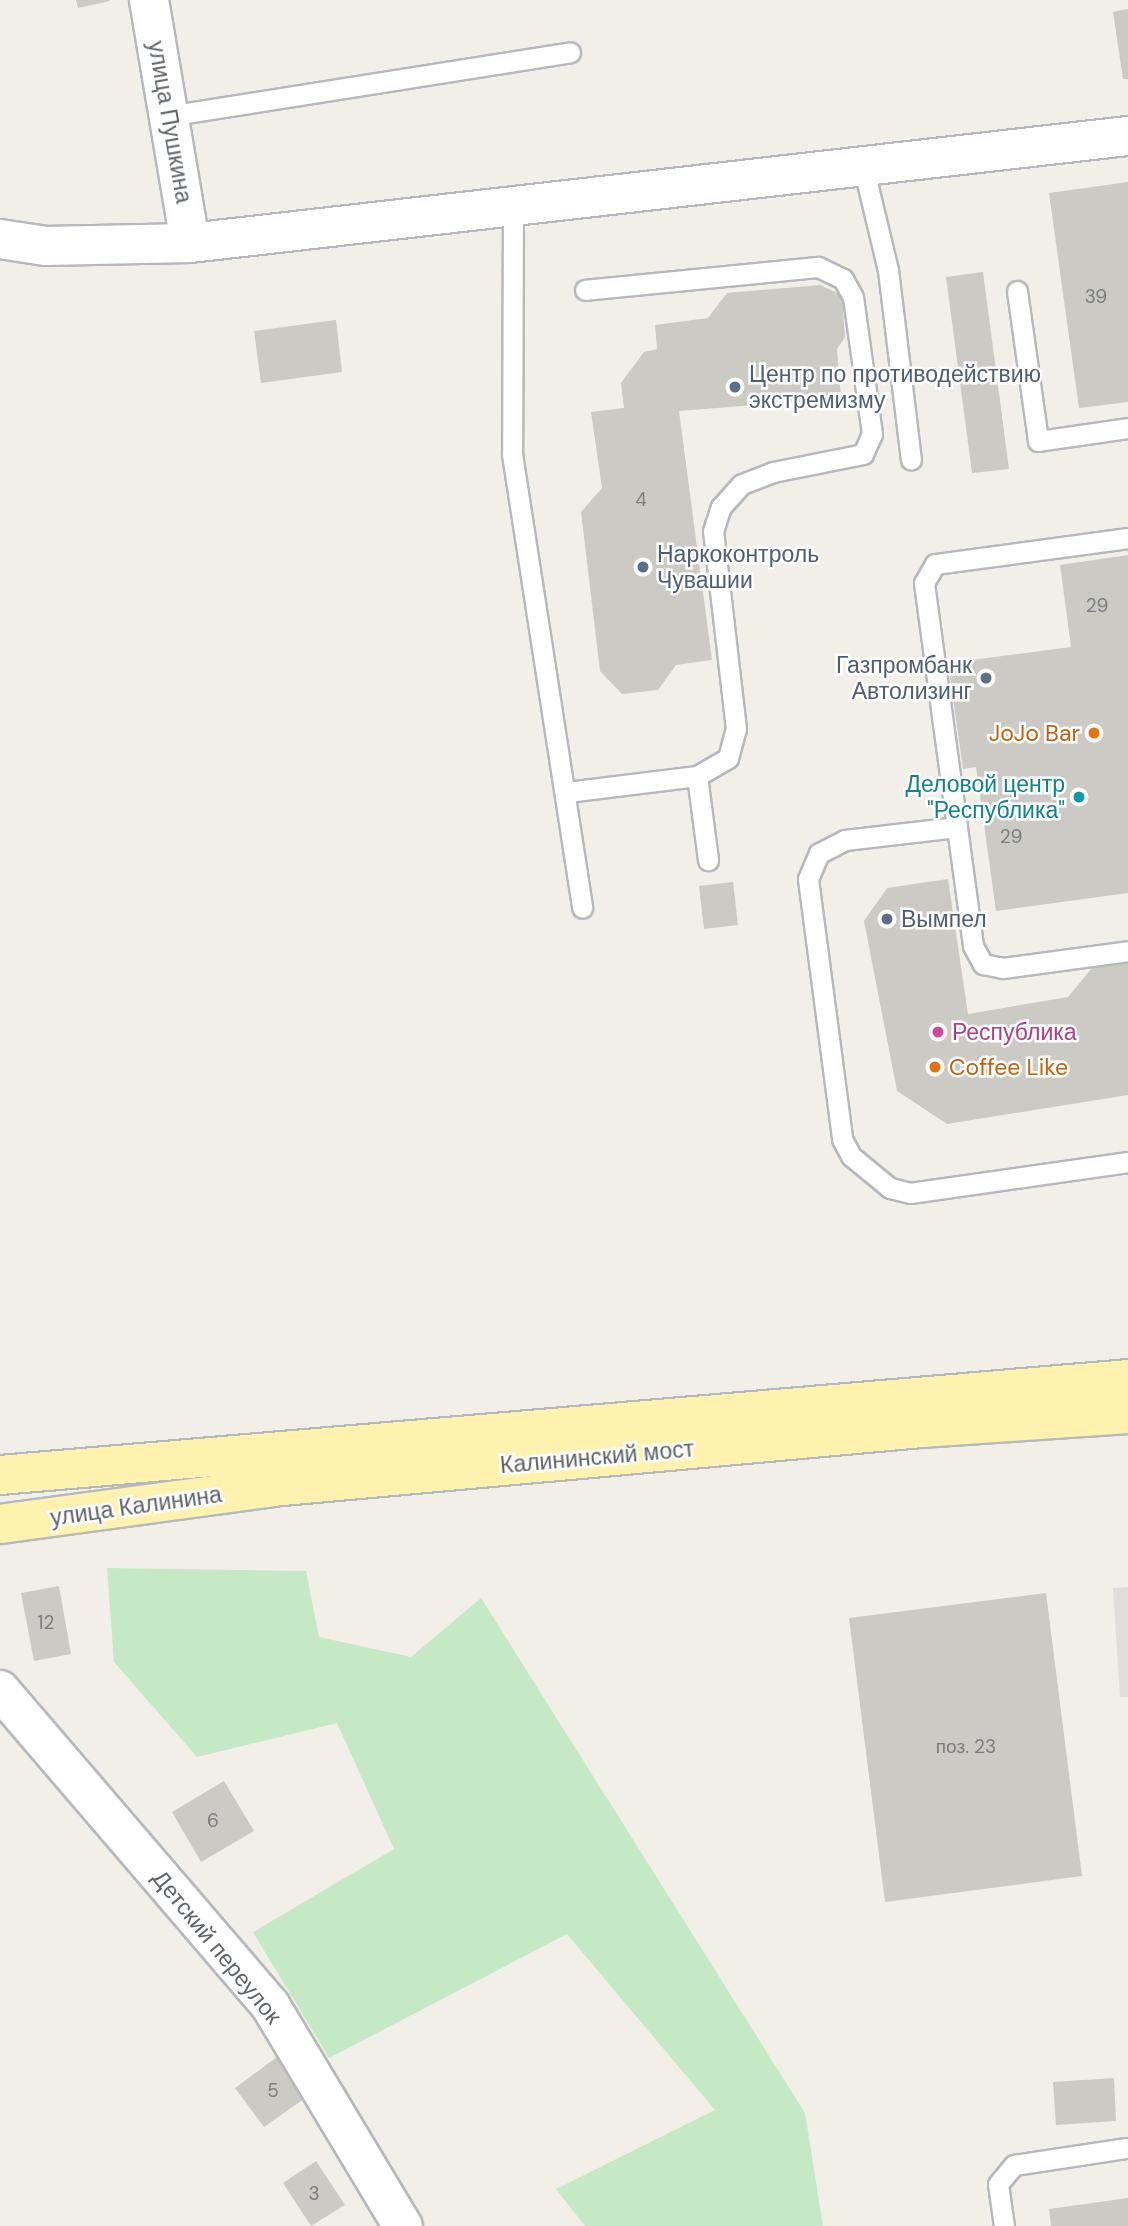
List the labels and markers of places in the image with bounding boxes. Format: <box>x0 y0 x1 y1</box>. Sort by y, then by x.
place label: Центр по противодействию экстремизму <box>749 360 1041 414</box>
marker: Центр по противодействию экстремизму <box>727 379 743 395</box>
place label: Наркоконтроль Чувашии <box>657 540 819 594</box>
marker: Наркоконтроль Чувашии <box>635 559 651 575</box>
place label: Газпромбанк Автолизинг <box>836 651 972 705</box>
marker: Газпромбанк Автолизинг <box>978 670 994 686</box>
place label: JoJo Bar <box>989 719 1080 747</box>
marker: JoJo Bar <box>1086 725 1102 741</box>
place label: Деловой центр "Республика" <box>905 770 1065 824</box>
marker: Деловой центр "Республика" <box>1071 789 1087 805</box>
place label: Вымпел <box>901 905 987 933</box>
marker: Вымпел <box>879 911 895 927</box>
place label: Республика <box>952 1018 1077 1046</box>
marker: Республика <box>930 1024 946 1040</box>
place label: Coffee Like <box>949 1053 1068 1081</box>
marker: Coffee Like <box>927 1059 943 1075</box>

